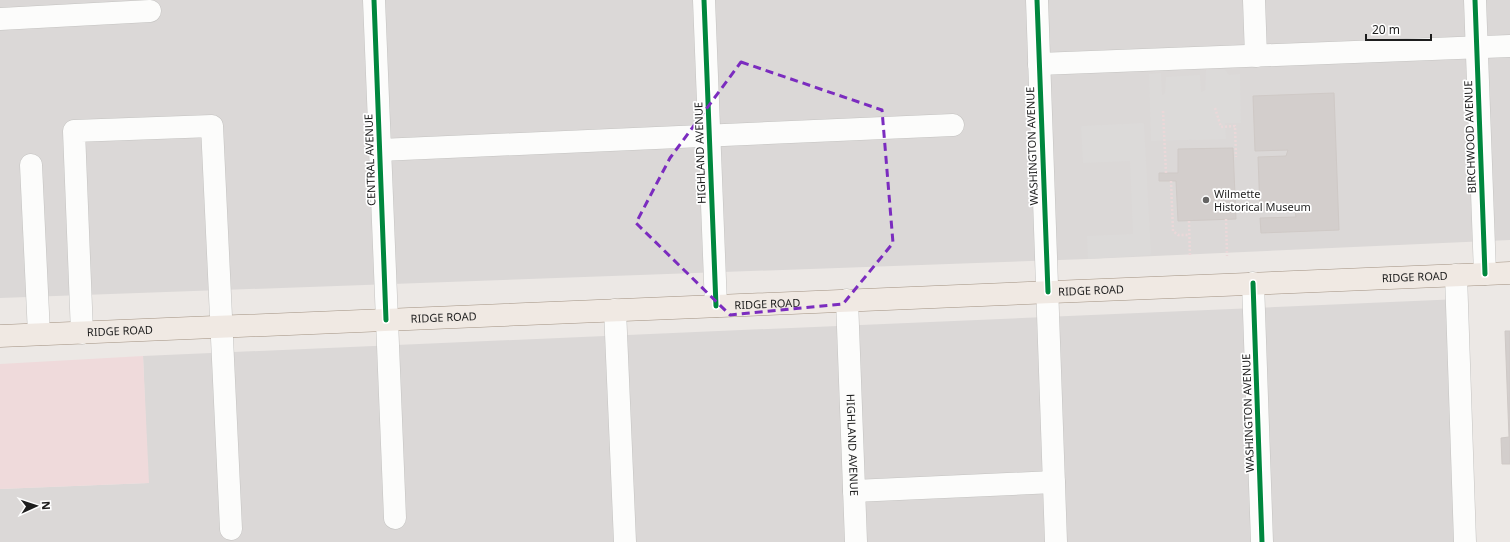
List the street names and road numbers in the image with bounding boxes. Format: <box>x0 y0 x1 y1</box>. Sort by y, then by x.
street label: BIRCHWOOD AVENUE <box>1460 80 1479 194</box>
street label: WASHINGTON AVENUE <box>1022 86 1041 206</box>
street label: HIGHLAND AVENUE <box>690 102 709 204</box>
street label: CENTRAL AVENUE <box>360 114 379 206</box>
street label: RIDGE ROAD <box>1382 268 1448 285</box>
street label: RIDGE ROAD <box>1058 281 1124 299</box>
street label: RIDGE ROAD <box>734 295 801 312</box>
street label: RIDGE ROAD <box>410 308 477 326</box>
street label: RIDGE ROAD <box>87 322 153 339</box>
street label: WASHINGTON AVENUE <box>1238 353 1257 473</box>
street label: HIGHLAND AVENUE <box>843 394 862 496</box>

